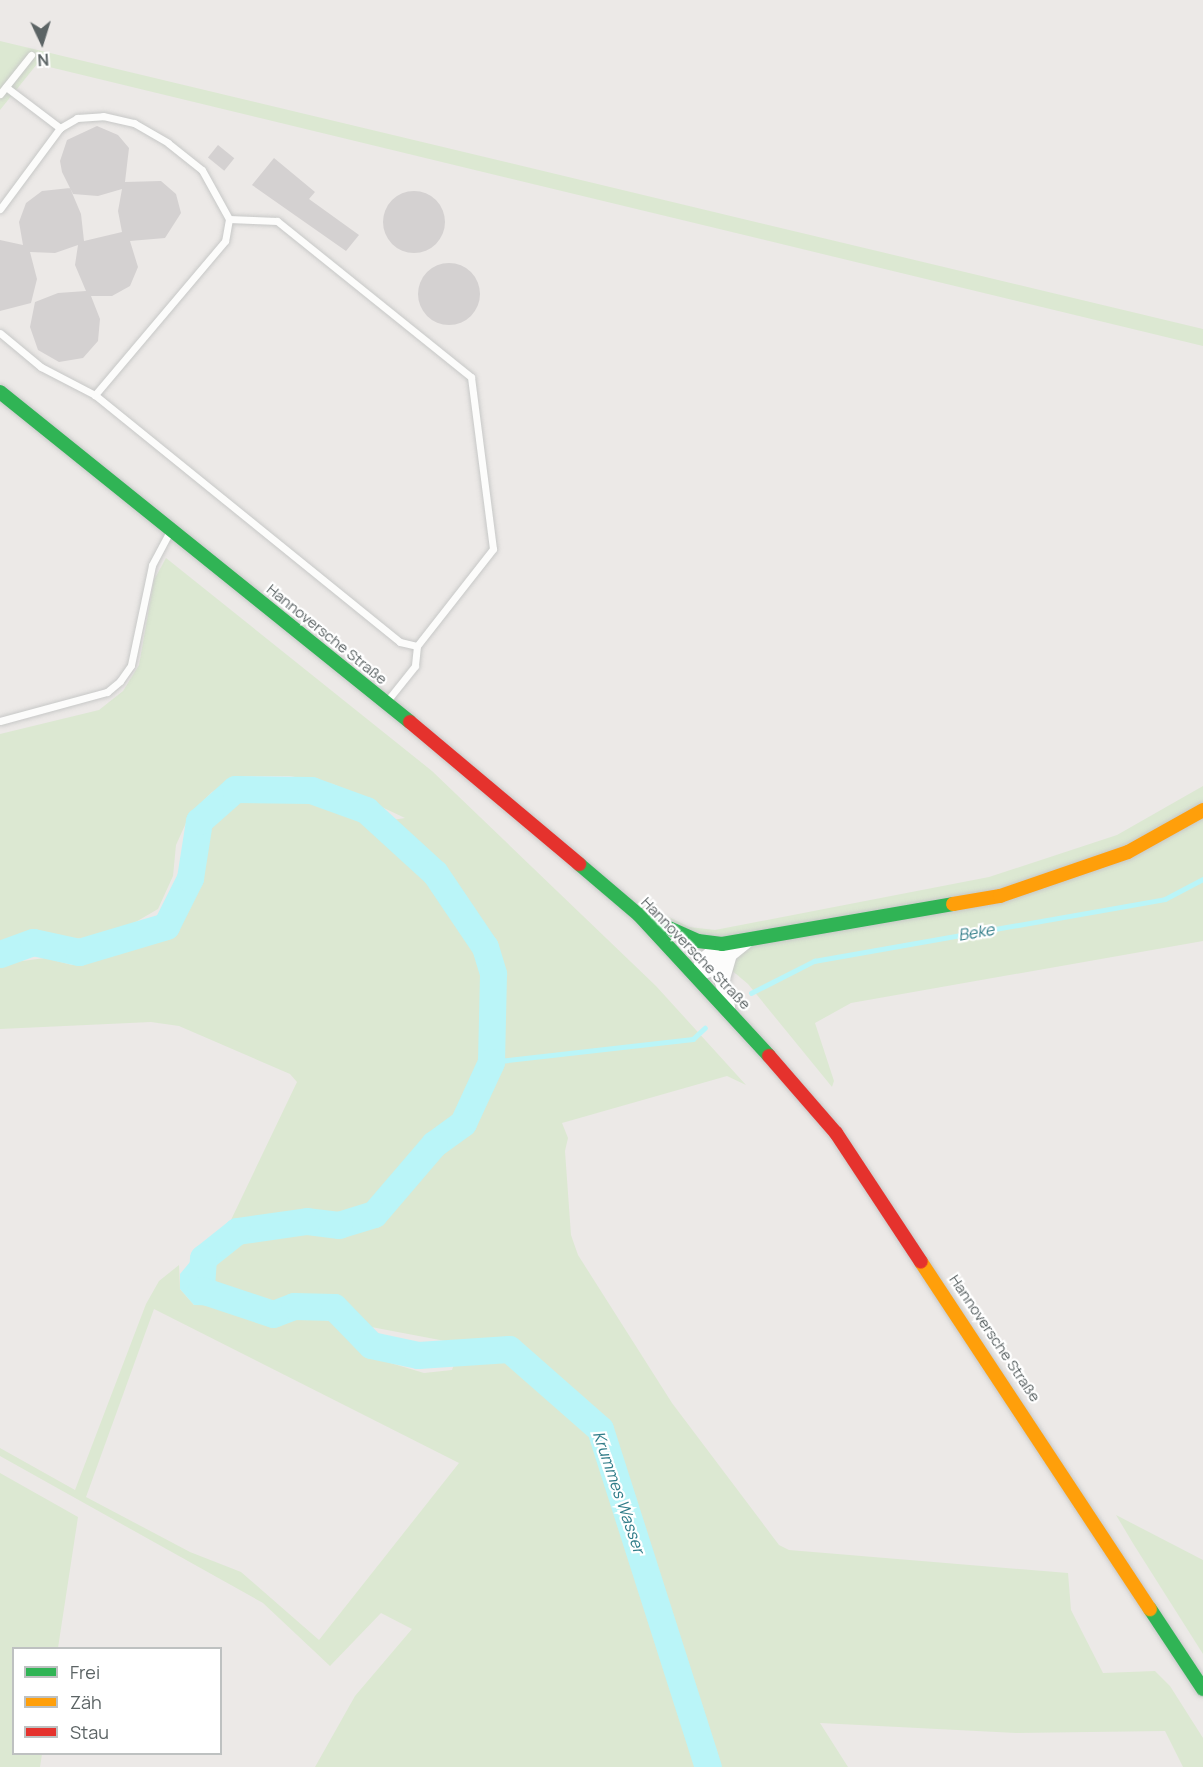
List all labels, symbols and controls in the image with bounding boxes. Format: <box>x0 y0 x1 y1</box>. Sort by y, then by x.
north arrow <box>12 12 72 72</box>
text: N <box>37 49 50 71</box>
street label: Hannoversche Straße <box>263 580 391 688</box>
street label: Hannoversche Straße <box>638 893 754 1013</box>
water label: Beke <box>956 919 996 945</box>
street label: Hannoversche Straße <box>946 1271 1044 1405</box>
water label: Krummes Wasser <box>589 1428 649 1556</box>
legend <box>12 1647 222 1755</box>
text: Frei <box>70 1660 100 1684</box>
text: Zäh <box>70 1690 102 1714</box>
text: Stau <box>70 1720 109 1744</box>

